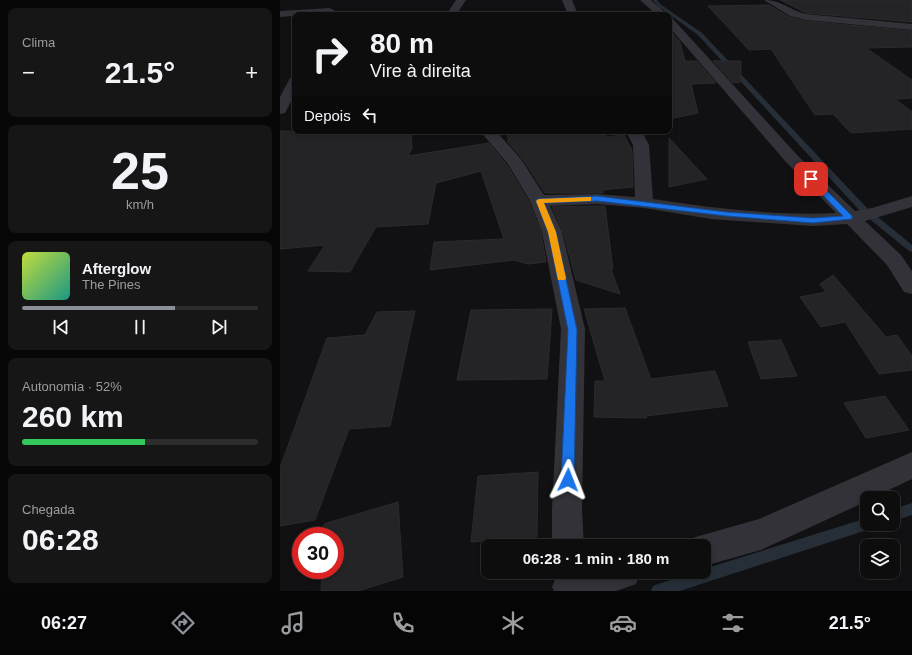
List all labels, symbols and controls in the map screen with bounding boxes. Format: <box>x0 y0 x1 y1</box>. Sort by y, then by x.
icon: right <box>304 28 356 80</box>
text: 80 m <box>370 28 434 59</box>
text: Clima <box>22 35 55 50</box>
text: 21.5° <box>105 56 175 89</box>
text: − <box>22 60 35 85</box>
text: + <box>245 60 258 85</box>
text: Vire à direita <box>370 61 471 81</box>
icon: left <box>359 104 381 126</box>
text: Depois <box>304 107 351 124</box>
text: 25 <box>111 142 169 200</box>
pin <box>794 162 828 196</box>
icon: arrive <box>800 168 822 190</box>
text: km/h <box>126 197 154 212</box>
text: Afterglow <box>82 260 151 277</box>
text: The Pines <box>82 277 141 292</box>
icon: previous <box>50 316 72 338</box>
icon: pause <box>129 316 151 338</box>
icon: next <box>208 316 230 338</box>
text: Autonomia · 52% <box>22 379 122 394</box>
text: 260 km <box>22 400 124 433</box>
position arrow <box>547 459 589 501</box>
map controls <box>860 491 900 579</box>
button: search <box>860 491 900 531</box>
text: Chegada <box>22 502 75 517</box>
text: 06:28 <box>22 523 99 556</box>
speed limit sign: 30 <box>292 527 344 579</box>
button: layers <box>860 539 900 579</box>
text: 06:28 · 1 min · 180 m <box>523 550 669 567</box>
icon: directions <box>169 609 197 637</box>
icon: music <box>279 609 307 637</box>
icon: phone <box>389 609 417 637</box>
icon: climate <box>499 609 527 637</box>
icon: car <box>609 609 637 637</box>
icon: filters <box>719 609 747 637</box>
text: 06:27 <box>41 613 87 633</box>
text: 21.5° <box>829 613 871 633</box>

